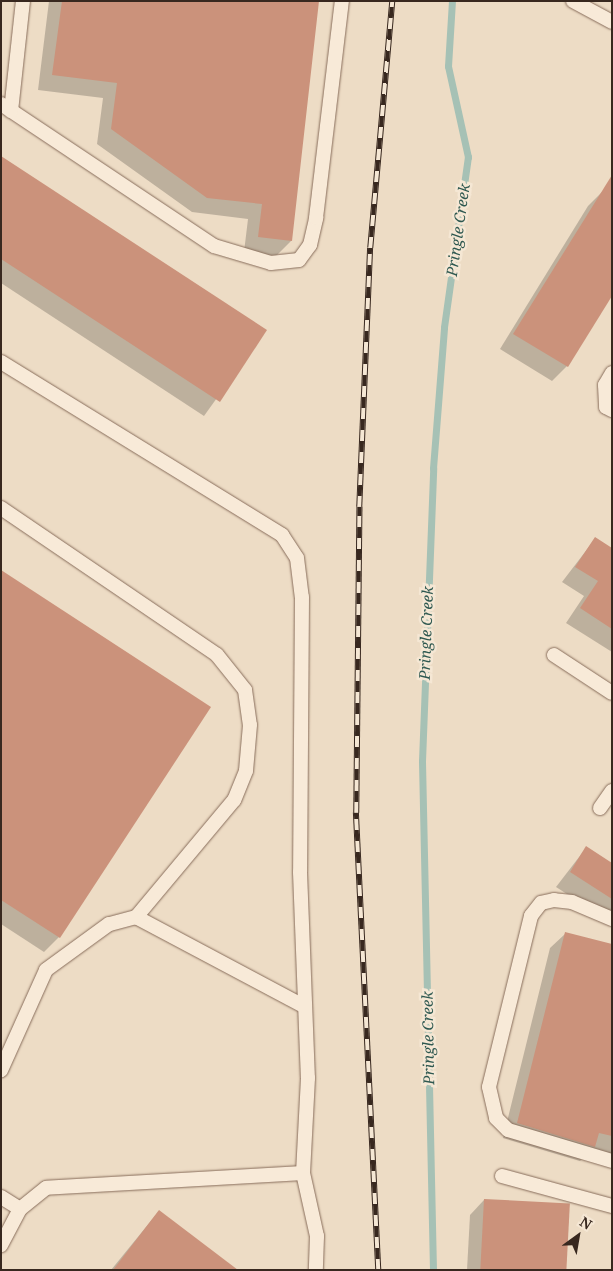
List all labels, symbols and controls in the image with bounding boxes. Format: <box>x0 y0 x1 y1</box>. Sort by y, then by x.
water label: Pringle Creek <box>443 182 473 278</box>
water label: Pringle Creek <box>415 586 437 680</box>
water label: Pringle Creek <box>418 991 438 1085</box>
north arrow <box>553 1211 603 1261</box>
text: N <box>576 1212 596 1234</box>

